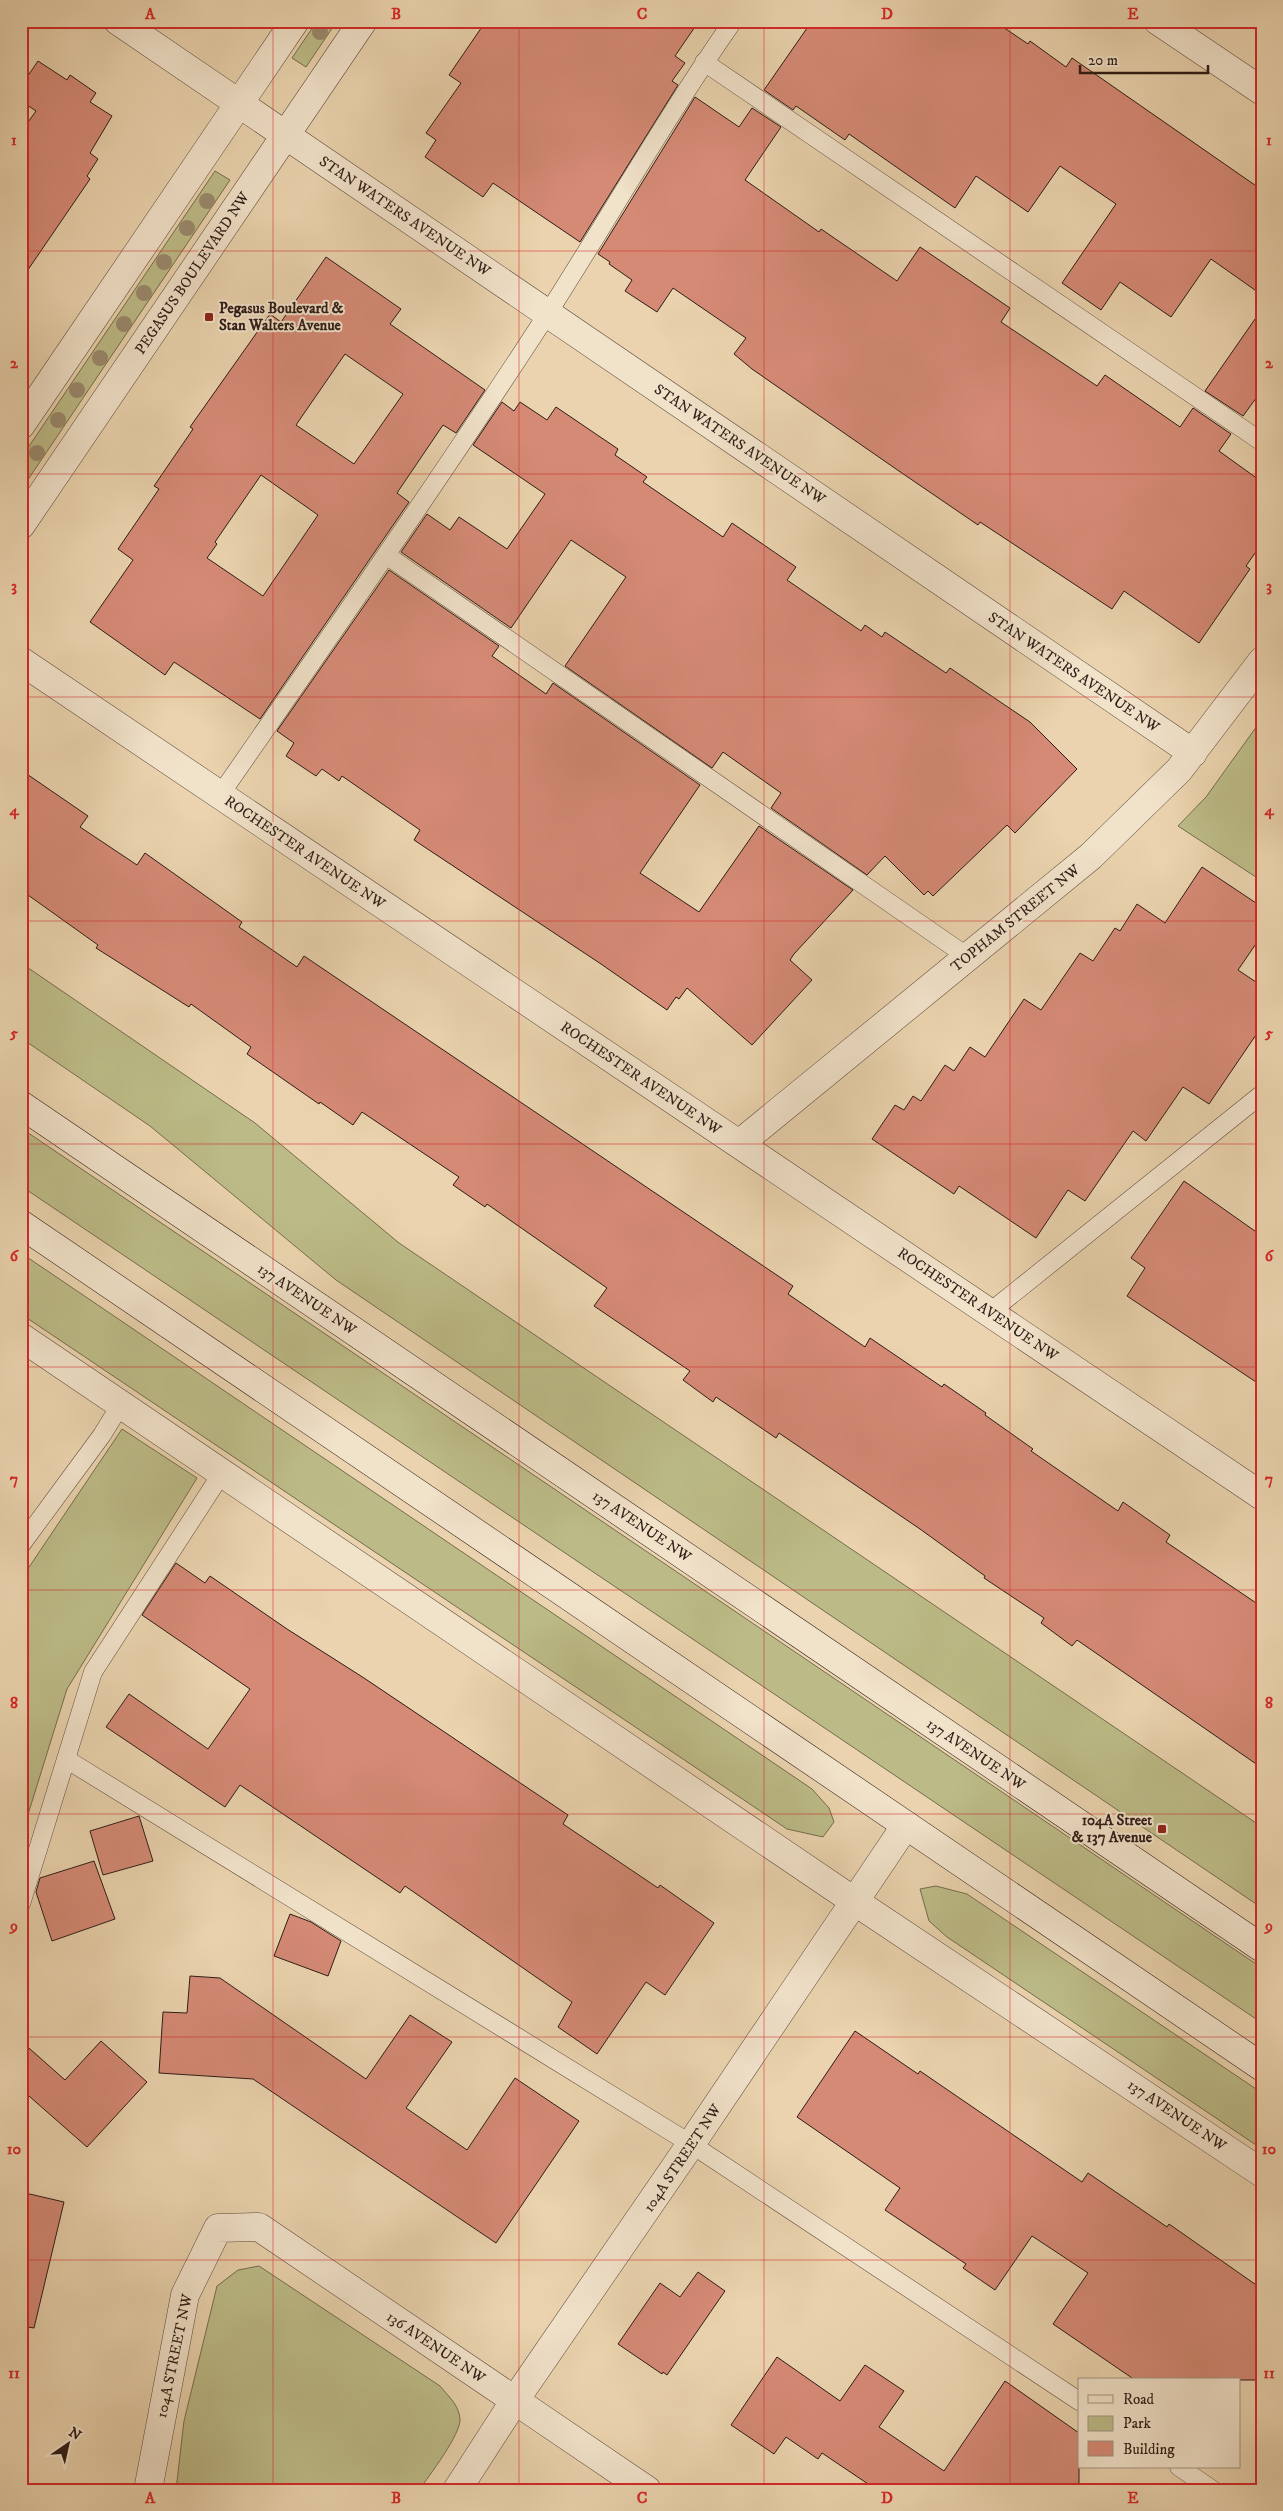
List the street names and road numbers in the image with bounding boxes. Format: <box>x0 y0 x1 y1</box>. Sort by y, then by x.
street label: STAN WATERS AVENUE NW <box>316 152 494 281</box>
street label: PEGASUS BOULEVARD NW <box>131 188 254 358</box>
street label: STAN WATERS AVENUE NW <box>651 380 829 509</box>
street label: STAN WATERS AVENUE NW <box>985 608 1163 737</box>
street label: ROCHESTER AVENUE NW <box>221 791 389 914</box>
street label: TOPHAM STREET NW <box>947 860 1084 976</box>
street label: ROCHESTER AVENUE NW <box>557 1017 725 1140</box>
street label: ROCHESTER AVENUE NW <box>894 1243 1062 1366</box>
street label: 137 AVENUE NW <box>254 1259 360 1340</box>
street label: 137 AVENUE NW <box>589 1486 695 1567</box>
street label: 137 AVENUE NW <box>923 1714 1029 1795</box>
street label: 137 AVENUE NW <box>1124 2075 1230 2156</box>
street label: 104A STREET NW <box>639 2101 726 2216</box>
street label: 104A STREET NW <box>152 2292 197 2420</box>
street label: 136 AVENUE NW <box>383 2307 489 2388</box>

